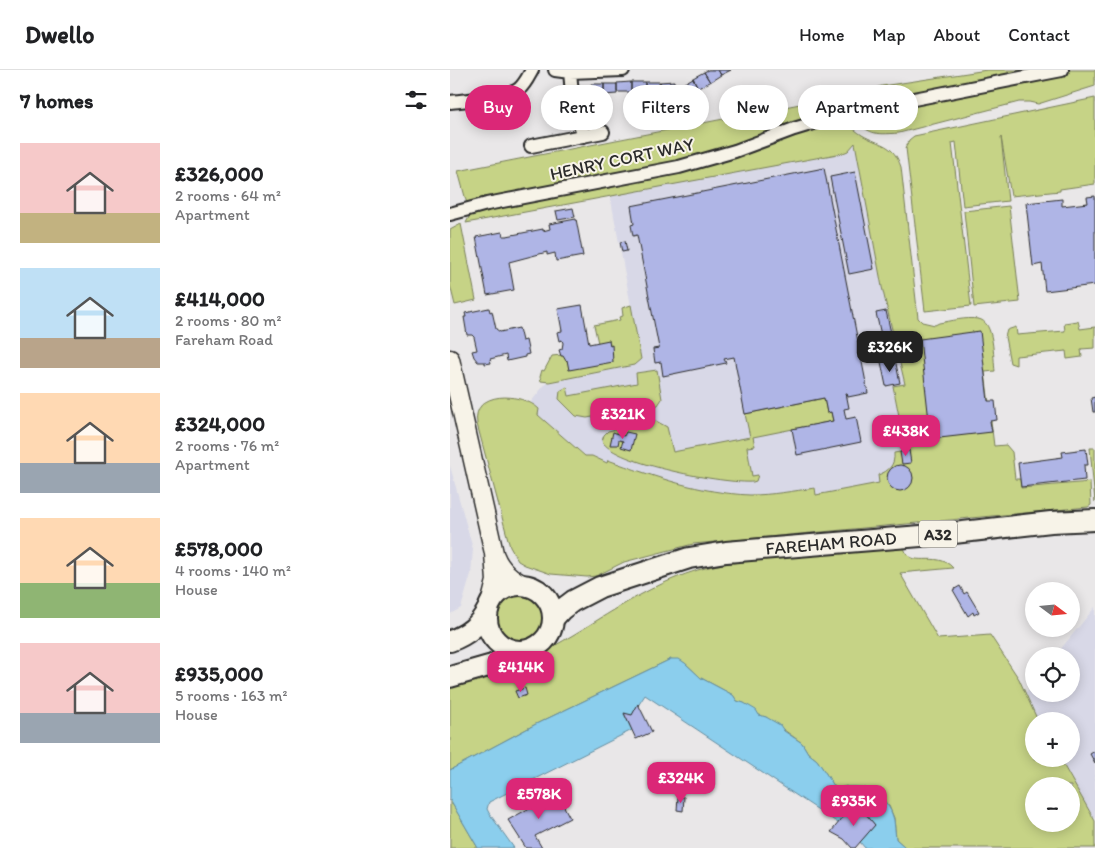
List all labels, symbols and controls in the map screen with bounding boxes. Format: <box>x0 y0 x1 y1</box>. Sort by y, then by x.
text: Dwello <box>25 20 94 49</box>
text: Home <box>799 24 845 46</box>
text: Map <box>873 24 906 46</box>
text: About <box>934 24 980 46</box>
text: Contact <box>1008 24 1070 46</box>
chip: Buy <box>465 85 531 130</box>
chip: Rent <box>541 85 613 130</box>
chip: Filters <box>623 85 709 130</box>
chip: New <box>719 85 788 130</box>
chip: Apartment <box>798 85 918 130</box>
icon: filters <box>402 86 430 114</box>
text: 7 homes <box>20 88 94 113</box>
street label: HENRY CORT WAY <box>548 133 697 185</box>
text: £326,000 <box>175 161 264 186</box>
icon: home <box>60 163 120 223</box>
text: 2 rooms · 64 m² <box>175 186 281 205</box>
text: Apartment <box>175 205 250 224</box>
text: £414,000 <box>175 286 265 311</box>
icon: home <box>60 288 120 348</box>
text: 2 rooms · 80 m² <box>175 311 281 330</box>
text: Fareham Road <box>175 330 273 349</box>
pin: £326K <box>855 330 925 373</box>
text: £326K <box>868 337 912 356</box>
pin: £321K <box>588 398 658 440</box>
text: £321K <box>601 404 645 423</box>
text: £324,000 <box>175 411 265 436</box>
icon: home <box>60 413 120 473</box>
pin: £438K <box>871 414 941 457</box>
text: £438K <box>883 421 929 440</box>
text: 2 rooms · 76 m² <box>175 436 279 455</box>
text: Apartment <box>175 455 250 474</box>
road number: A32 <box>919 520 957 548</box>
street label: FAREHAM ROAD <box>765 527 898 560</box>
text: £578,000 <box>175 536 263 561</box>
icon: home <box>60 538 120 598</box>
text: 4 rooms · 140 m² <box>175 561 291 580</box>
text: House <box>175 580 218 599</box>
north arrow <box>1025 582 1080 638</box>
map controls <box>1025 582 1080 832</box>
button: locate <box>1025 647 1080 702</box>
pin: £414K <box>486 650 556 693</box>
text: £414K <box>498 657 544 676</box>
text: £935,000 <box>175 661 263 686</box>
icon: home <box>60 663 120 723</box>
text: 5 rooms · 163 m² <box>175 686 287 705</box>
text: House <box>175 705 218 724</box>
button: + <box>1025 712 1080 767</box>
pin: £324K <box>646 762 716 804</box>
text: £324K <box>658 768 704 787</box>
button: − <box>1025 777 1080 832</box>
pin: £578K <box>504 778 574 820</box>
text: £578K <box>517 784 561 803</box>
pin: £935K <box>819 784 889 827</box>
text: £935K <box>832 791 876 810</box>

